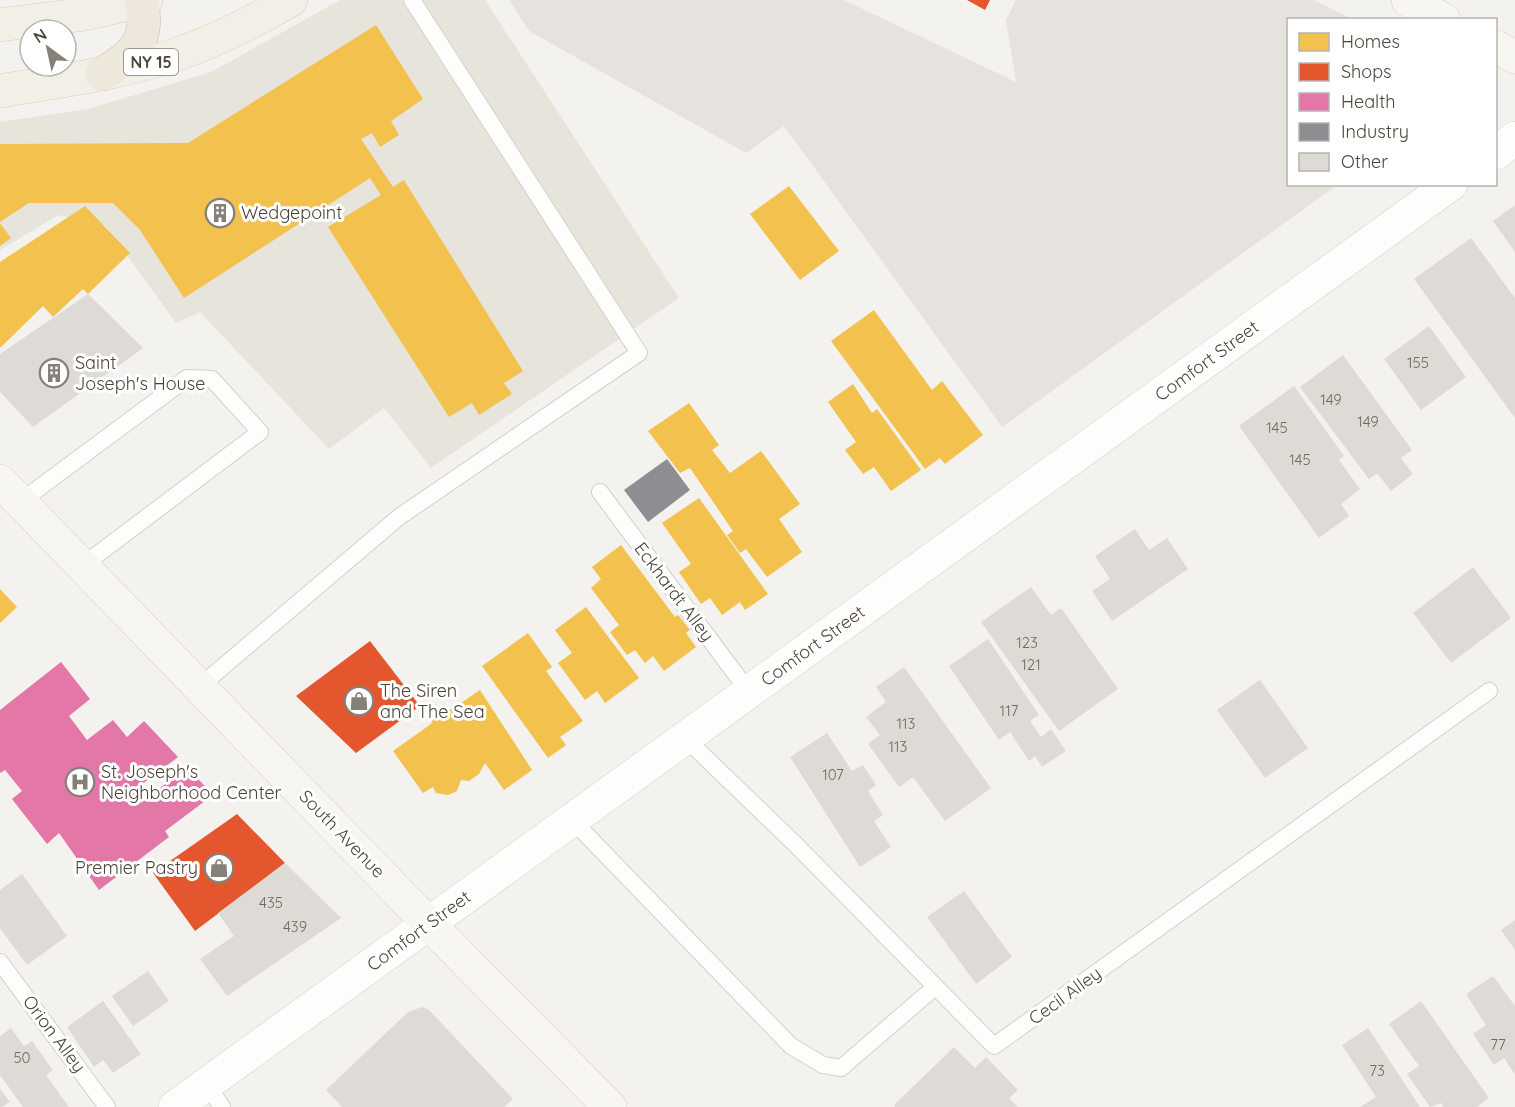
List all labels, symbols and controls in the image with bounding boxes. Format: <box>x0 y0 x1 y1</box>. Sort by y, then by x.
north arrow <box>18 18 78 78</box>
legend <box>1287 18 1497 186</box>
text: N <box>29 24 50 47</box>
text: Homes <box>1341 30 1400 53</box>
road number: NY 15 <box>124 49 178 75</box>
text: Shops <box>1341 60 1392 83</box>
text: Health <box>1341 90 1396 113</box>
text: Industry <box>1341 120 1409 143</box>
text: Other <box>1341 150 1388 173</box>
building icon: Wedgepoint <box>204 197 236 229</box>
place label: Wedgepoint <box>241 201 342 224</box>
street label: Comfort Street <box>1150 315 1263 406</box>
place label: Saint Joseph's House <box>75 351 205 395</box>
house number: 155 <box>1407 353 1429 372</box>
building icon: Saint Joseph's House <box>38 357 70 389</box>
house number: 149 <box>1320 390 1342 409</box>
house number: 149 <box>1357 412 1379 431</box>
house number: 145 <box>1266 418 1288 437</box>
house number: 145 <box>1289 450 1311 469</box>
street label: Eckhardt Alley <box>630 537 719 646</box>
street label: Comfort Street <box>756 600 869 691</box>
house number: 123 <box>1016 633 1038 652</box>
house number: 121 <box>1021 655 1041 674</box>
place label: The Siren and The Sea <box>380 679 485 723</box>
shop icon: The Siren and The Sea <box>343 685 375 717</box>
house number: 117 <box>1000 701 1019 720</box>
house number: 113 <box>897 714 916 733</box>
house number: 113 <box>889 737 908 756</box>
place label: St. Joseph's Neighborhood Center <box>101 760 282 804</box>
house number: 107 <box>822 765 844 784</box>
hospital icon: St. Joseph's Neighborhood Center <box>64 766 96 798</box>
street label: South Avenue <box>294 785 390 883</box>
shop icon: Premier Pastry <box>203 852 235 884</box>
place label: Premier Pastry <box>75 856 198 879</box>
street label: Comfort Street <box>362 885 475 976</box>
house number: 435 <box>259 893 283 912</box>
house number: 439 <box>283 917 307 936</box>
street label: Cecil Alley <box>1024 962 1106 1030</box>
street label: Orion Alley <box>18 991 91 1077</box>
house number: 77 <box>1490 1035 1506 1054</box>
house number: 50 <box>13 1048 31 1067</box>
house number: 73 <box>1369 1061 1385 1080</box>

